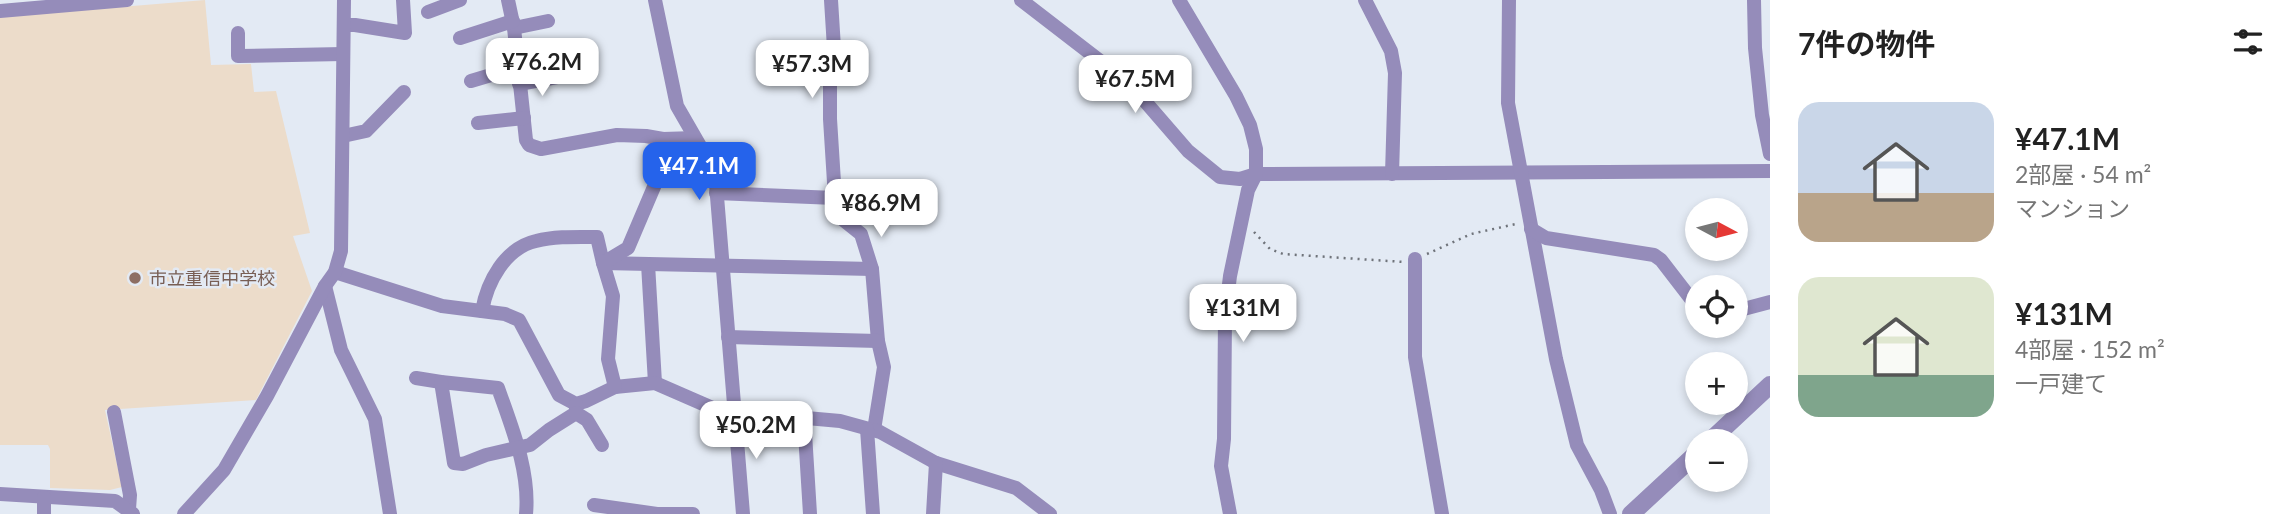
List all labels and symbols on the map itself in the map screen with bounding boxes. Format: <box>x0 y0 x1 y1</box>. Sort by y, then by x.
pin: ¥76.2M <box>485 38 599 98</box>
pin: ¥57.3M <box>755 41 869 100</box>
pin: ¥67.5M <box>1078 55 1192 115</box>
pin: ¥47.1M <box>642 142 756 202</box>
pin: ¥86.9M <box>824 180 938 239</box>
north arrow <box>1685 198 1748 261</box>
place label: 市立重信中学校 <box>149 267 275 289</box>
marker: 市立重信中学校 <box>127 270 143 286</box>
pin: ¥131M <box>1194 284 1292 344</box>
pin: ¥50.2M <box>699 402 813 461</box>

